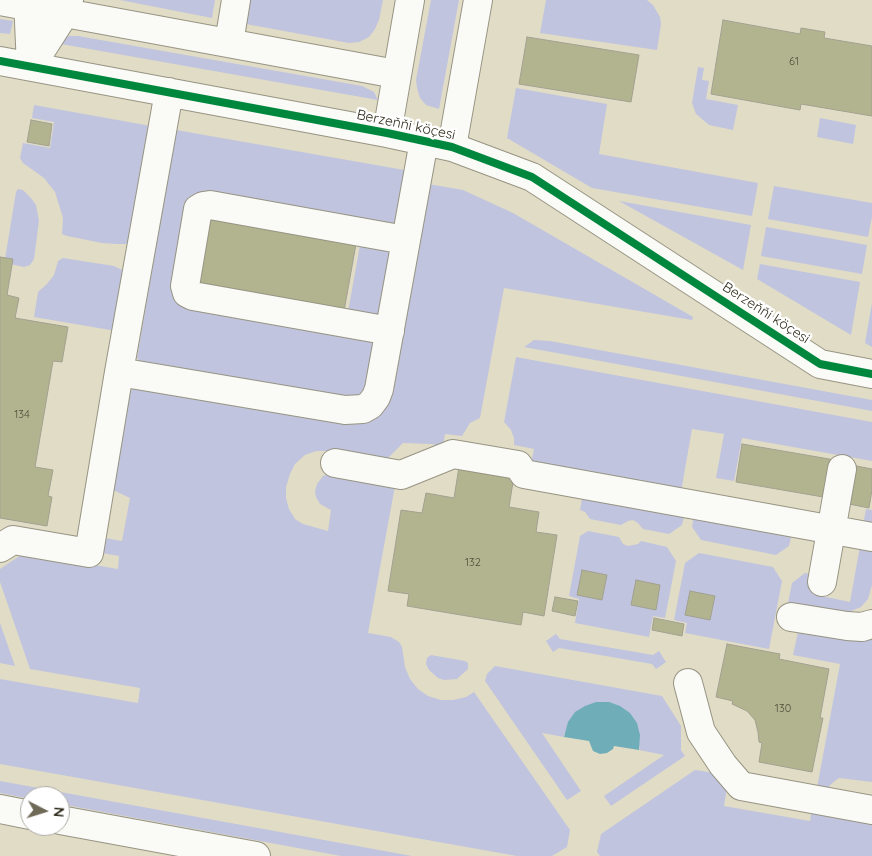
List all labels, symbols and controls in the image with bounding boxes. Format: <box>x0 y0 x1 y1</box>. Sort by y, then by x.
house number: 61 <box>789 55 799 69</box>
street label: Berzeňňi köçesi <box>355 106 457 144</box>
street label: Berzeňňi köçesi <box>719 279 813 347</box>
house number: 134 <box>14 408 30 422</box>
house number: 132 <box>465 556 481 570</box>
house number: 130 <box>775 702 791 716</box>
north arrow <box>20 786 70 836</box>
text: N <box>50 806 68 818</box>

